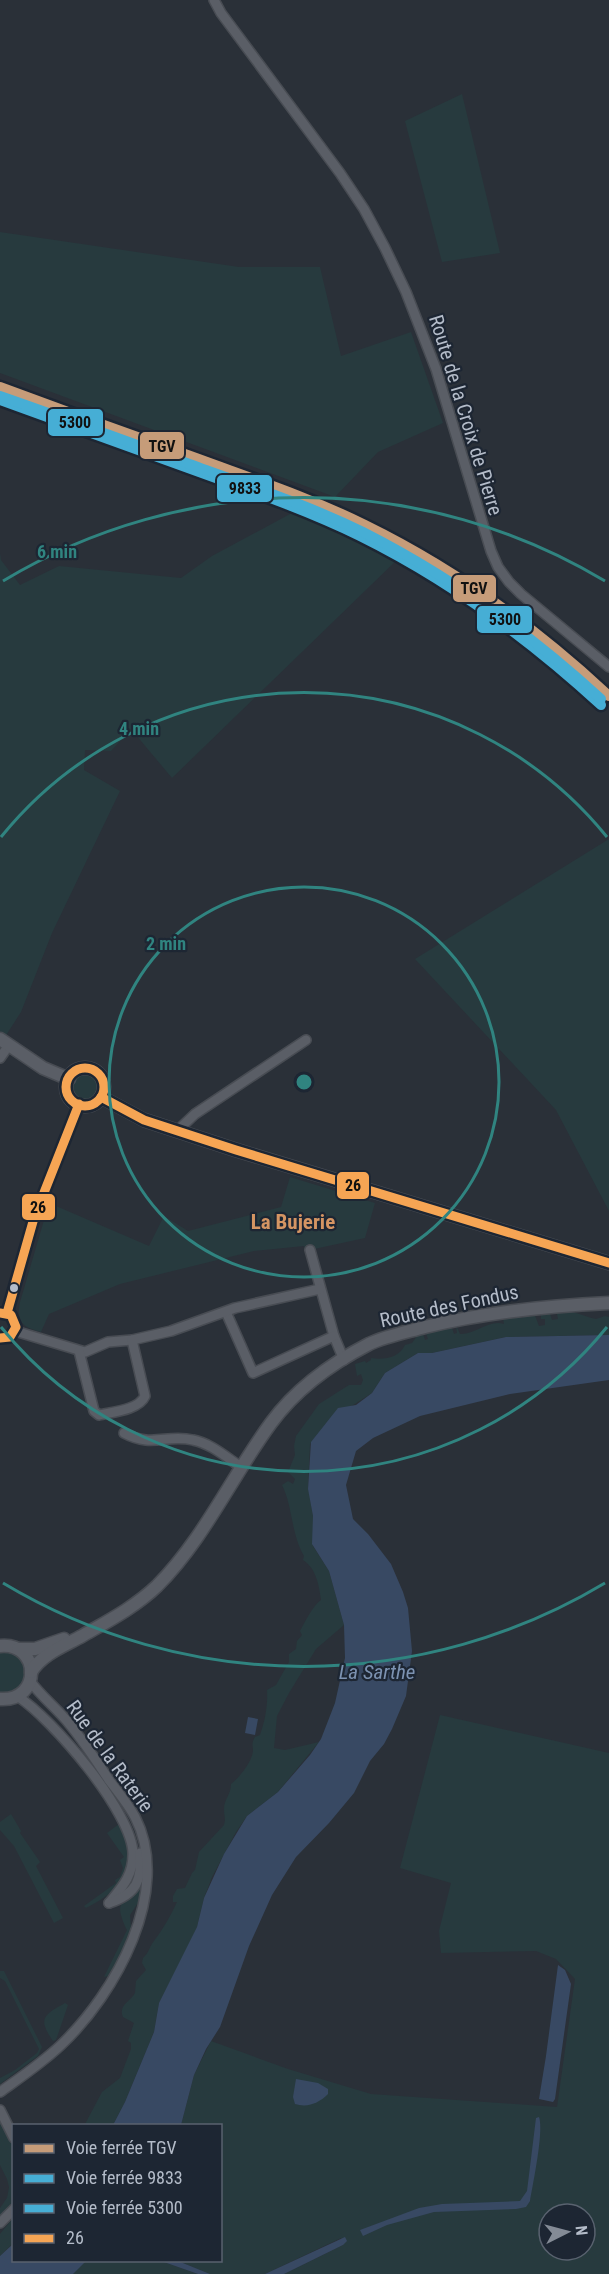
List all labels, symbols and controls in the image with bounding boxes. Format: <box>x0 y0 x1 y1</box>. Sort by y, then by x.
street label: Route de la Croix de Pierre <box>424 312 508 518</box>
line badge: 5300 <box>47 408 104 437</box>
text: 5300 <box>59 413 91 432</box>
line badge: TGV <box>139 431 185 460</box>
text: TGV <box>148 437 176 456</box>
line badge: 9833 <box>216 474 273 503</box>
text: 9833 <box>229 479 261 498</box>
text: 6 min <box>37 541 77 562</box>
line badge: TGV <box>452 574 497 603</box>
text: TGV <box>460 579 488 598</box>
line badge: 5300 <box>476 605 533 634</box>
text: 5300 <box>489 610 521 629</box>
text: 4 min <box>119 718 159 739</box>
text: 2 min <box>146 933 186 954</box>
centre of rings <box>294 1072 314 1092</box>
line badge: 26 <box>336 1171 370 1200</box>
text: 26 <box>345 1176 361 1195</box>
line badge: 26 <box>21 1193 56 1221</box>
text: 26 <box>30 1198 46 1217</box>
district label: La Bujerie <box>251 1210 335 1234</box>
street label: Route des Fondus <box>378 1280 520 1332</box>
unlabelled marker <box>8 1282 20 1294</box>
water label: La Sarthe <box>339 1660 415 1684</box>
street label: Rue de la Raterie <box>61 1695 159 1817</box>
legend <box>12 2124 222 2262</box>
text: Voie ferrée TGV <box>66 2137 177 2158</box>
text: Voie ferrée 9833 <box>66 2167 183 2188</box>
text: Voie ferrée 5300 <box>66 2197 183 2218</box>
north arrow <box>537 2202 597 2262</box>
text: N <box>571 2225 591 2236</box>
text: 26 <box>66 2227 84 2248</box>

